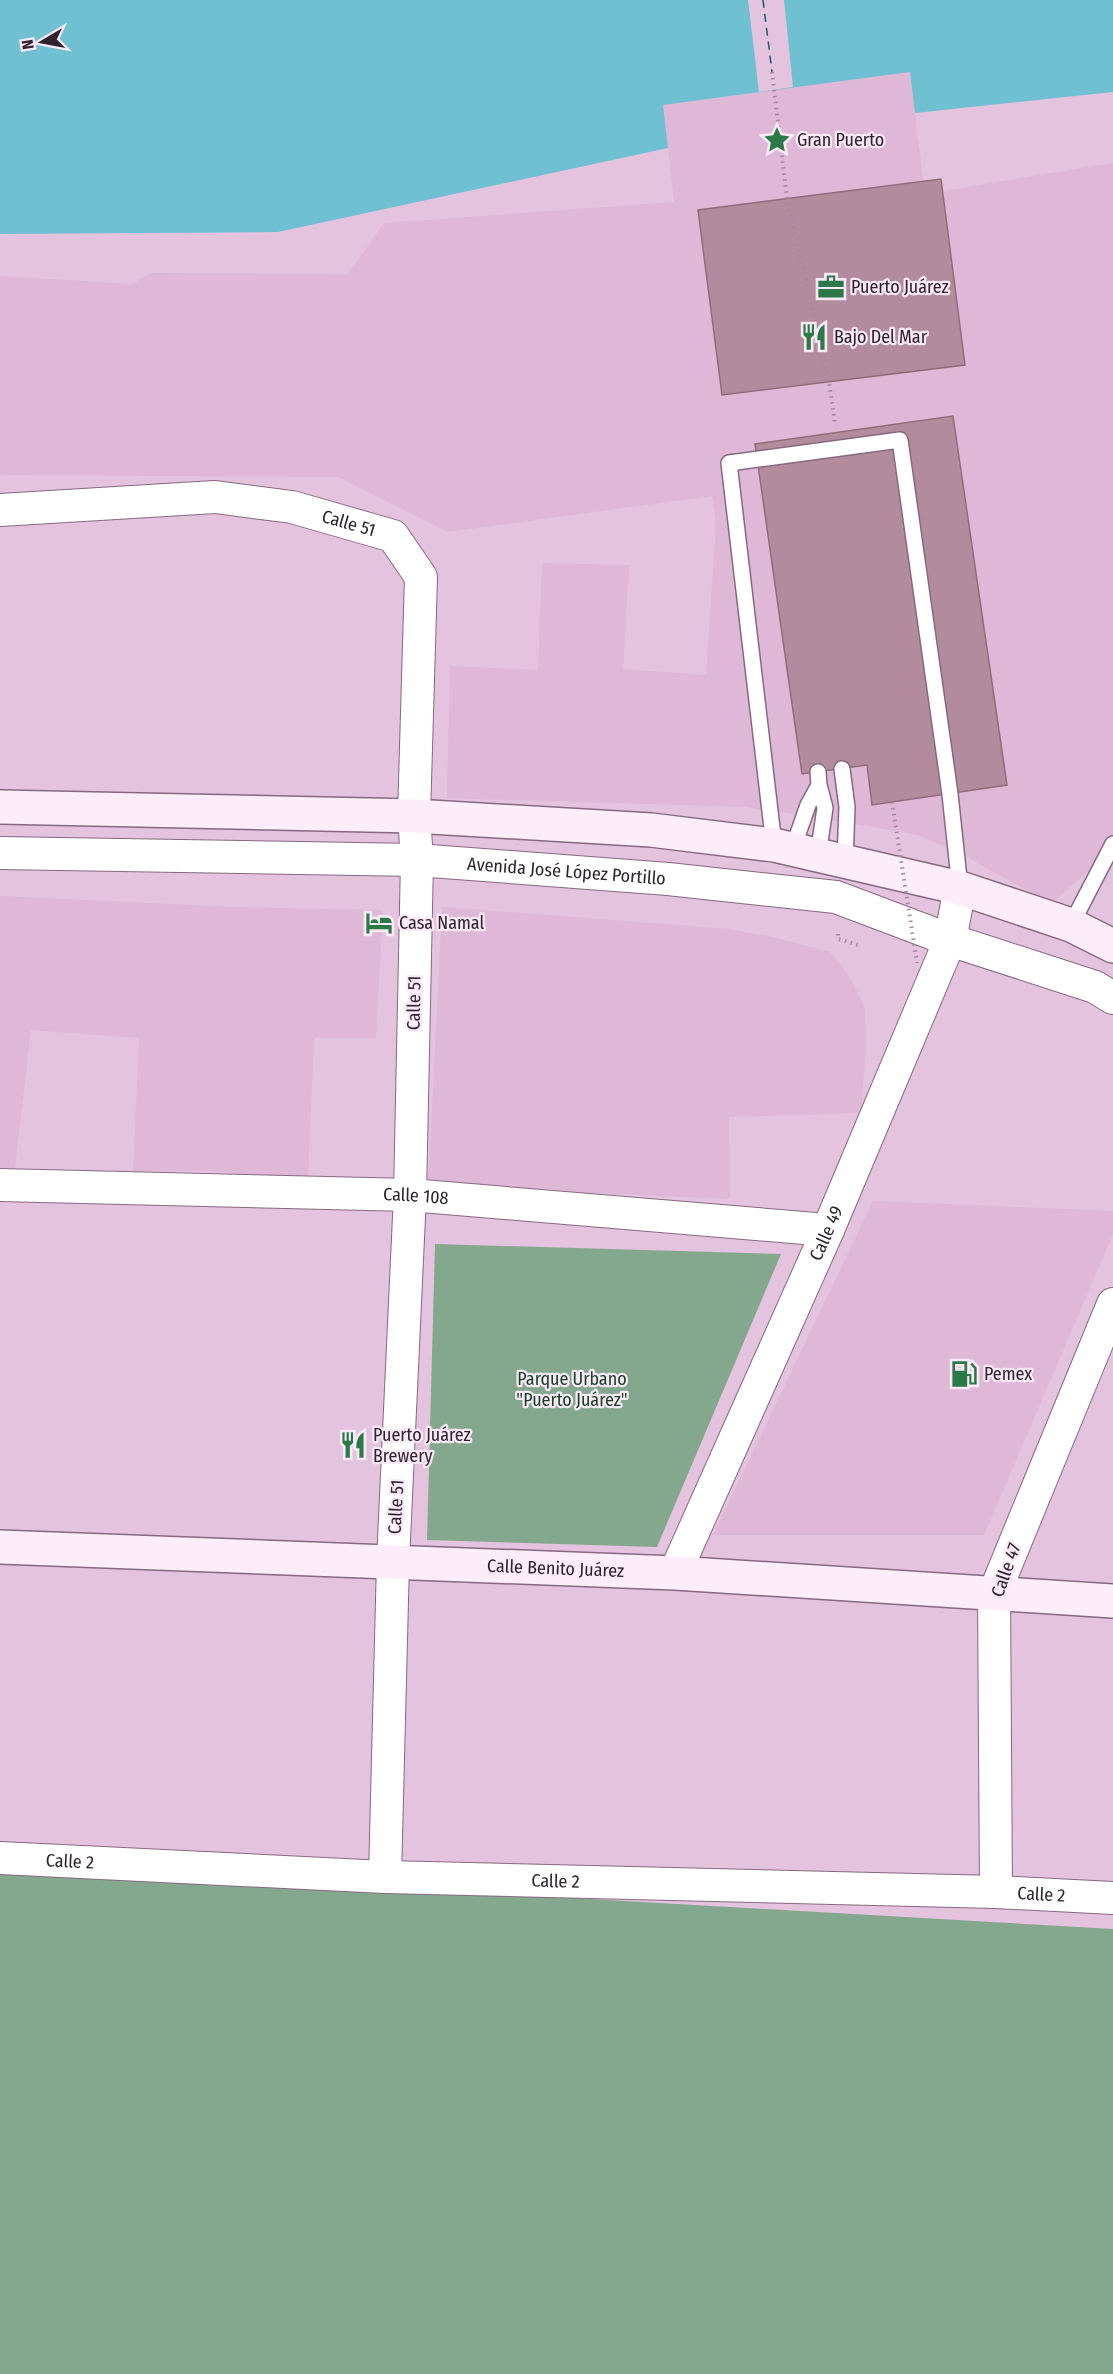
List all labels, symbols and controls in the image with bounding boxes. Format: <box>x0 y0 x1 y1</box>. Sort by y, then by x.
north arrow <box>12 12 72 72</box>
text: N <box>18 38 38 51</box>
place icon: Gran Puerto <box>762 125 792 155</box>
place label: Gran Puerto <box>797 129 884 151</box>
office icon: Puerto Juárez <box>816 272 846 302</box>
place label: Puerto Juárez <box>851 276 949 298</box>
restaurant icon: Bajo Del Mar <box>799 322 829 352</box>
place label: Bajo Del Mar <box>834 326 928 348</box>
street label: Calle 51 <box>319 505 378 541</box>
street label: Avenida José López Portillo <box>466 853 667 890</box>
hotel icon: Casa Namal <box>364 908 394 938</box>
place label: Casa Namal <box>399 912 484 934</box>
street label: Calle 51 <box>403 976 425 1030</box>
street label: Calle 108 <box>383 1183 449 1209</box>
street label: Calle 49 <box>805 1203 848 1264</box>
fuel station icon: Pemex <box>949 1359 979 1389</box>
place label: Pemex <box>984 1363 1032 1385</box>
park label: Parque Urbano "Puerto Juárez" <box>516 1368 628 1411</box>
place label: Puerto Juárez Brewery <box>373 1424 471 1467</box>
restaurant icon: Puerto Juárez Brewery <box>338 1430 368 1460</box>
street label: Calle 51 <box>384 1479 408 1535</box>
street label: Calle 47 <box>987 1540 1025 1600</box>
street label: Calle Benito Juárez <box>487 1555 625 1582</box>
street label: Calle 2 <box>45 1849 95 1874</box>
street label: Calle 2 <box>531 1870 580 1893</box>
street label: Calle 2 <box>1017 1882 1066 1907</box>

